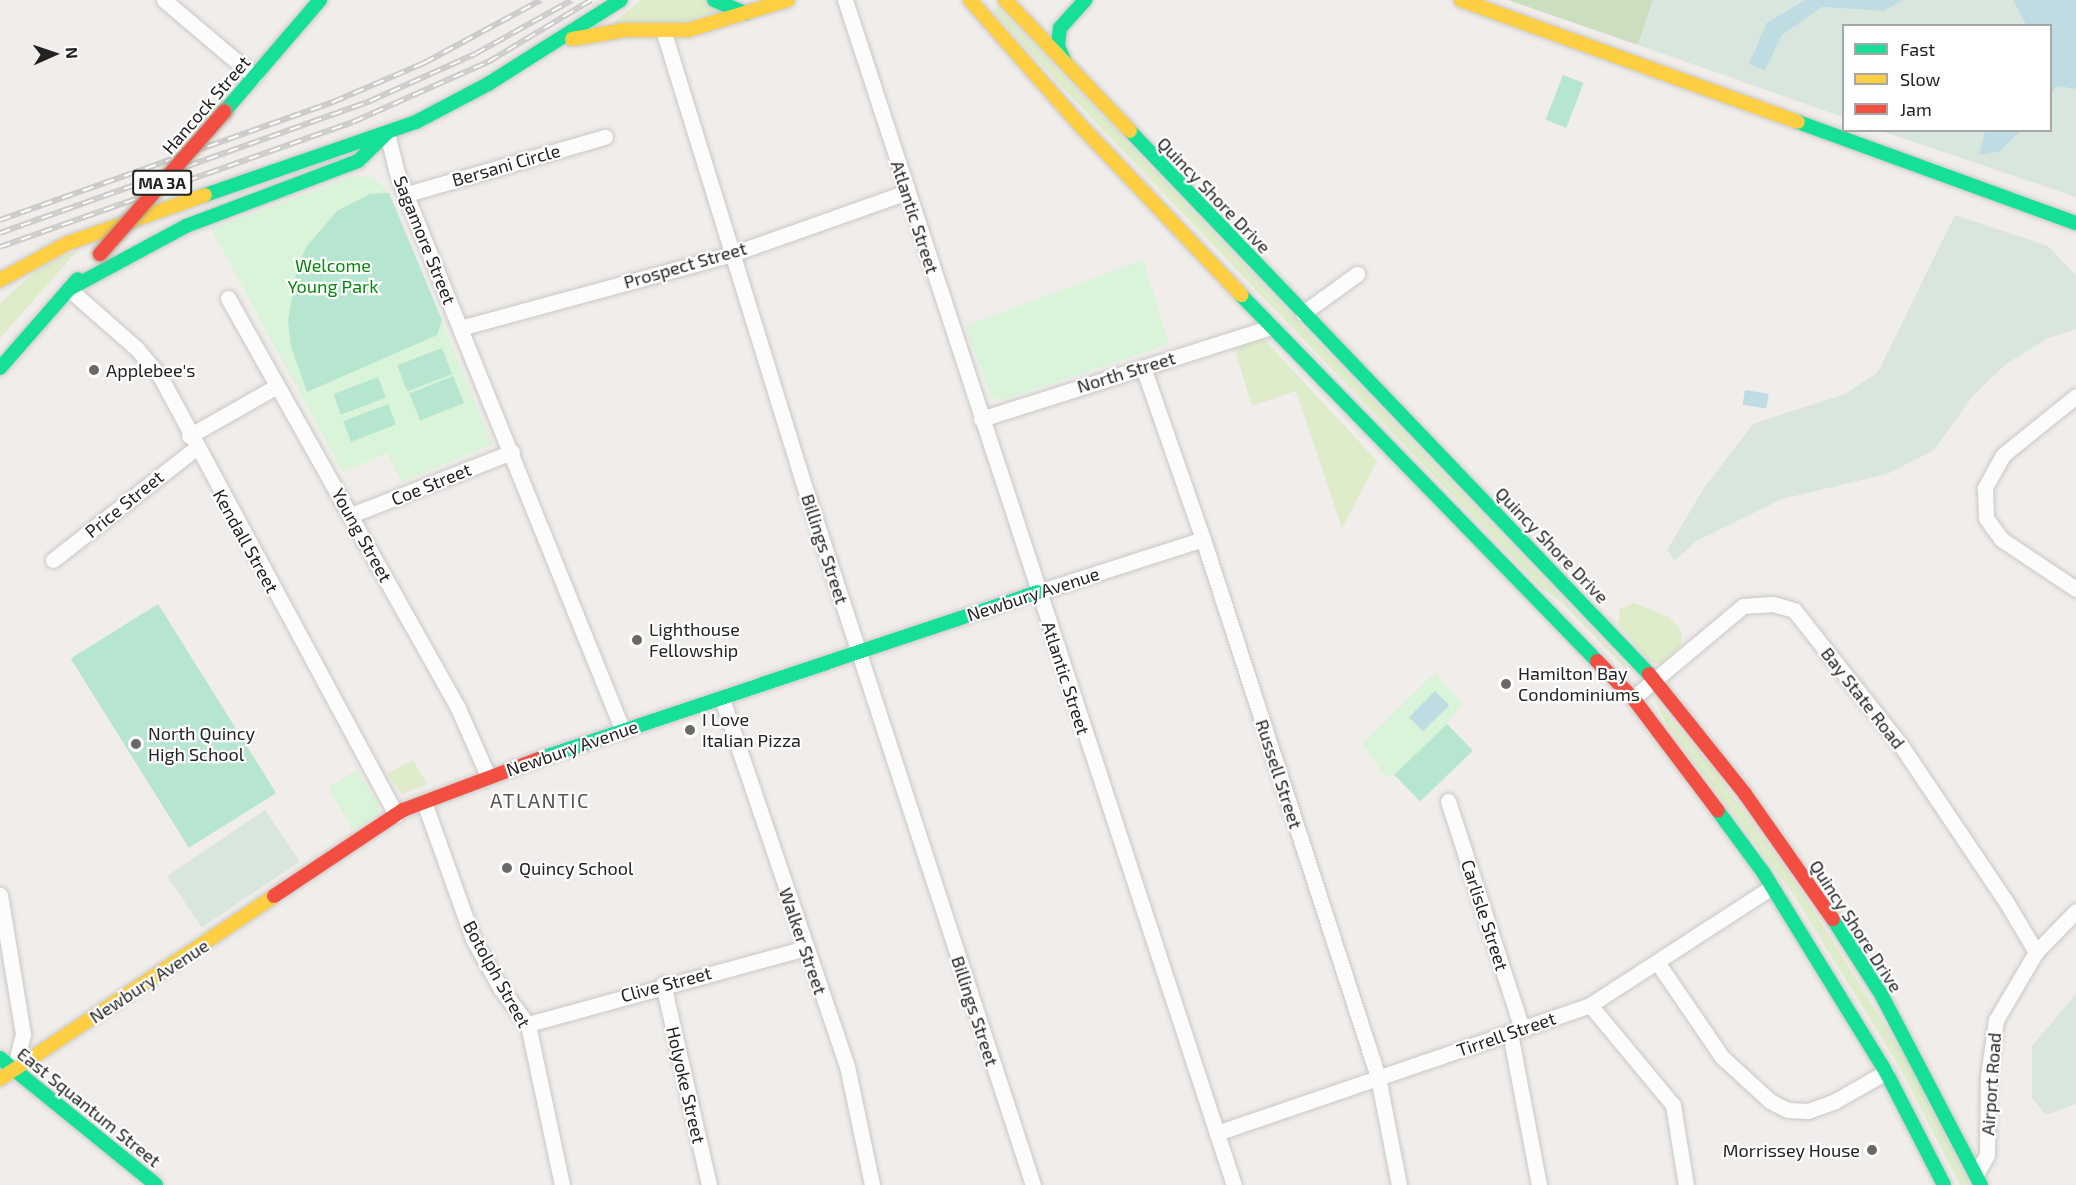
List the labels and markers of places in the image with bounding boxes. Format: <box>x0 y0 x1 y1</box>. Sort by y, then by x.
place label: Applebee's <box>106 359 195 381</box>
marker: Applebee's <box>87 363 101 377</box>
place label: Lighthouse Fellowship <box>649 619 740 662</box>
marker: Lighthouse Fellowship <box>630 633 644 647</box>
place label: Hamilton Bay Condominiums <box>1518 663 1640 706</box>
marker: Hamilton Bay Condominiums <box>1499 677 1513 691</box>
place label: I Love Italian Pizza <box>702 709 801 752</box>
place label: North Quincy High School <box>148 723 255 766</box>
marker: I Love Italian Pizza <box>683 723 697 737</box>
marker: North Quincy High School <box>129 737 143 751</box>
place label: Quincy School <box>519 857 634 879</box>
marker: Quincy School <box>500 861 514 875</box>
place label: Morrissey House <box>1722 1139 1860 1161</box>
marker: Morrissey House <box>1865 1143 1879 1157</box>

